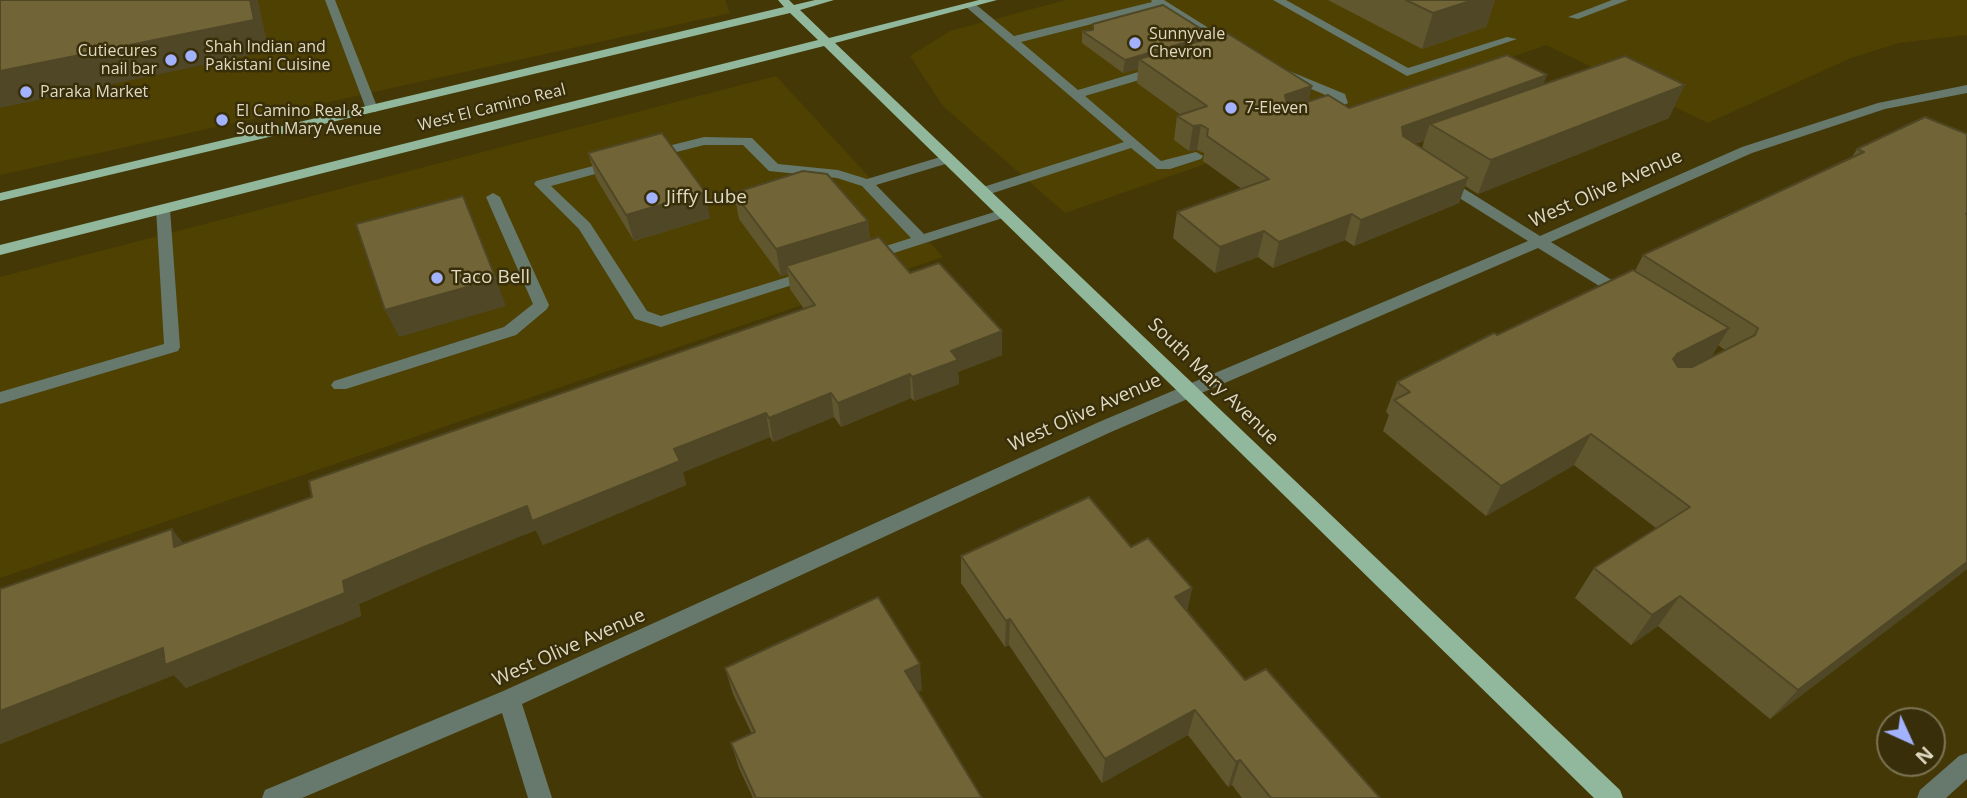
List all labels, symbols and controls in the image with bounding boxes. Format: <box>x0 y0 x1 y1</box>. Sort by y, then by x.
place label: Sunnyvale Chevron <box>1149 24 1225 62</box>
marker: Sunnyvale Chevron <box>1127 35 1143 51</box>
place label: Shah Indian and Pakistani Cuisine <box>205 37 331 75</box>
place label: Cutiecures nail bar <box>78 41 157 79</box>
marker: Shah Indian and Pakistani Cuisine <box>183 48 199 64</box>
marker: Cutiecures nail bar <box>163 52 179 68</box>
street label: West El Camino Real <box>416 80 568 136</box>
place label: Paraka Market <box>40 82 148 102</box>
marker: Paraka Market <box>18 84 34 100</box>
place label: 7-Eleven <box>1245 98 1308 118</box>
marker: 7-Eleven <box>1223 100 1239 116</box>
place label: El Camino Real & South Mary Avenue <box>236 101 382 139</box>
marker: El Camino Real & South Mary Avenue <box>214 112 230 128</box>
street label: West Olive Avenue <box>1526 145 1686 233</box>
place label: Jiffy Lube <box>666 187 747 209</box>
marker: Jiffy Lube <box>644 190 660 206</box>
place label: Taco Bell <box>451 267 530 289</box>
marker: Taco Bell <box>429 270 445 286</box>
street label: South Mary Avenue <box>1143 314 1283 450</box>
street label: West Olive Avenue <box>1005 369 1165 457</box>
street label: West Olive Avenue <box>489 604 649 692</box>
north arrow <box>1876 707 1946 777</box>
text: N <box>1910 741 1939 770</box>

